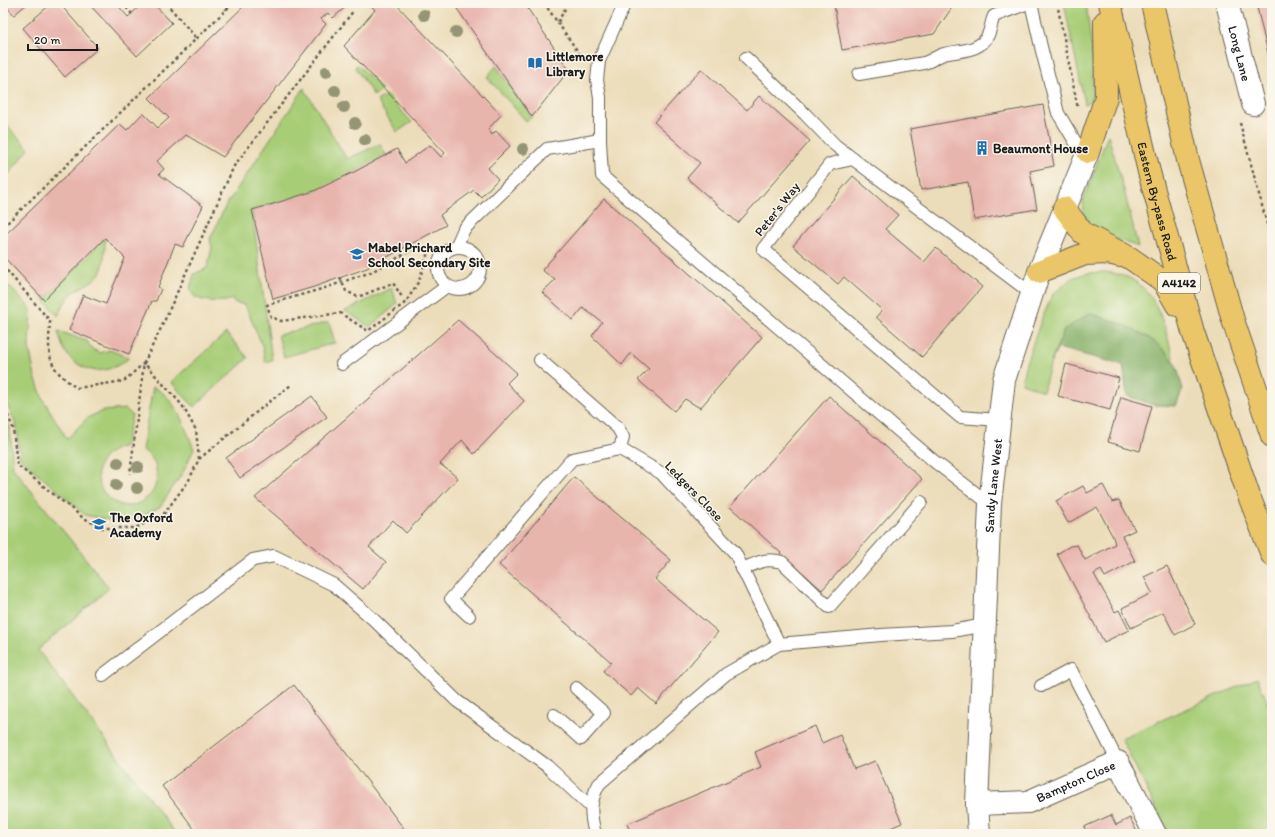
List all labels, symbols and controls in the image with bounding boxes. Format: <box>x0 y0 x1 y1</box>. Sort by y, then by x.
street label: Long Lane <box>1226 24 1254 83</box>
scale bar <box>28 26 97 52</box>
text: 20 m <box>34 33 61 47</box>
place label: Littlemore Library <box>546 49 603 80</box>
library icon: Littlemore Library <box>527 55 543 71</box>
building icon: Beaumont House <box>974 140 990 156</box>
street label: Eastern By-pass Road <box>1135 140 1181 263</box>
place label: Beaumont House <box>993 141 1088 156</box>
street label: Peter's Way <box>751 179 803 239</box>
place label: Mabel Prichard School Secondary Site <box>368 240 491 271</box>
school or university icon: Mabel Prichard School Secondary Site <box>349 246 365 262</box>
road number: A4142 <box>1158 273 1200 293</box>
street label: Sandy Lane West <box>981 437 1005 533</box>
street label: Ledgers Close <box>662 458 726 524</box>
place label: The Oxford Academy <box>109 510 174 541</box>
school or university icon: The Oxford Academy <box>91 516 107 532</box>
street label: Bampton Close <box>1034 757 1117 805</box>

